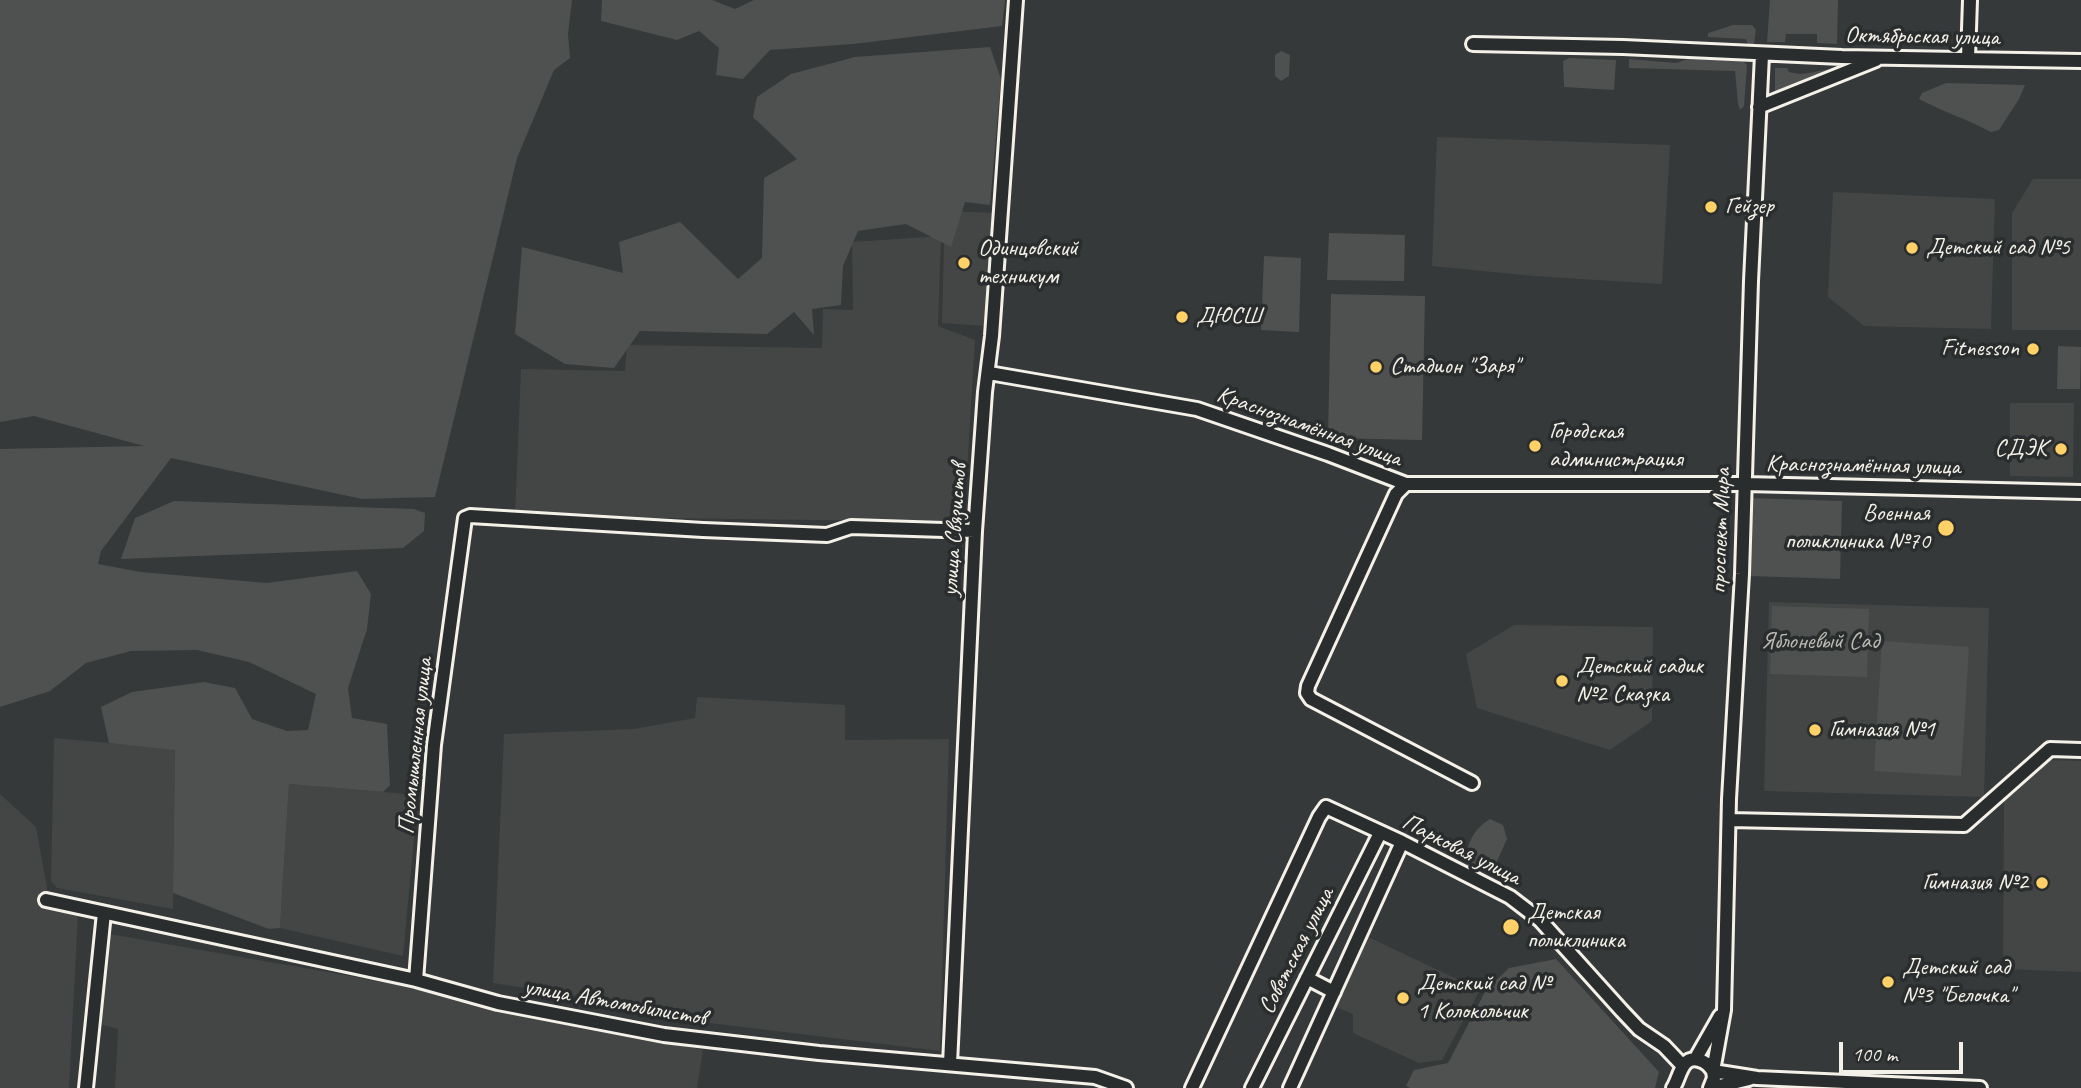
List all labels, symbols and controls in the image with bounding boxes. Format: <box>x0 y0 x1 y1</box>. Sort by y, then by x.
street label: Октябрьская улица <box>1845 21 1999 53</box>
place label: Гейзер <box>1725 193 1774 221</box>
marker: Гейзер <box>1703 199 1719 215</box>
place label: Детский сад №5 <box>1926 234 2070 262</box>
place label: Одинцовский техникум <box>978 235 1078 291</box>
marker: Детский сад №5 <box>1904 240 1920 256</box>
marker: Одинцовский техникум <box>956 255 972 271</box>
place label: ДЮСШ <box>1196 303 1262 331</box>
marker: ДЮСШ <box>1174 309 1190 325</box>
place label: Fitnesson <box>1941 335 2019 363</box>
marker: Fitnesson <box>2025 341 2041 357</box>
place label: Стадион "Заря" <box>1390 353 1519 381</box>
marker: Стадион "Заря" <box>1368 359 1384 375</box>
street label: Краснознамённая улица <box>1213 380 1405 474</box>
place label: Городская администрация <box>1549 418 1683 474</box>
place label: СДЭК <box>1994 435 2047 463</box>
marker: Городская администрация <box>1527 438 1543 454</box>
marker: СДЭК <box>2053 441 2069 457</box>
street label: Краснознамённая улица <box>1766 450 1960 482</box>
street label: улица Связистов <box>936 463 974 597</box>
street label: проспект Мира <box>1704 468 1738 594</box>
place label: Военная поликлиника №70 <box>1785 500 1930 556</box>
marker: Военная поликлиника №70 <box>1936 518 1956 538</box>
park label: Яблоневый Сад <box>1761 628 1879 656</box>
place label: Детский садик №2 Сказка <box>1576 653 1703 709</box>
street label: Промышленная улица <box>392 656 440 836</box>
marker: Детский садик №2 Сказка <box>1554 673 1570 689</box>
place label: Гимназия №1 <box>1829 716 1935 744</box>
marker: Гимназия №1 <box>1807 722 1823 738</box>
street label: Парковая улица <box>1397 808 1525 892</box>
place label: Гимназия №2 <box>1922 869 2028 897</box>
marker: Гимназия №2 <box>2034 875 2050 891</box>
street label: Советская улица <box>1253 883 1341 1019</box>
place label: Детская поликлиника <box>1527 899 1625 955</box>
marker: Детская поликлиника <box>1501 917 1521 937</box>
place label: Детский сад №3 "Белочка" <box>1902 954 2014 1010</box>
place label: Детский сад № 1 Колокольчик <box>1417 970 1550 1026</box>
street label: улица Автомобилистов <box>522 973 708 1033</box>
marker: Детский сад №3 "Белочка" <box>1880 974 1896 990</box>
marker: Детский сад № 1 Колокольчик <box>1395 990 1411 1006</box>
scale bar <box>1843 1028 1967 1072</box>
text: 100 m <box>1852 1041 1897 1067</box>

